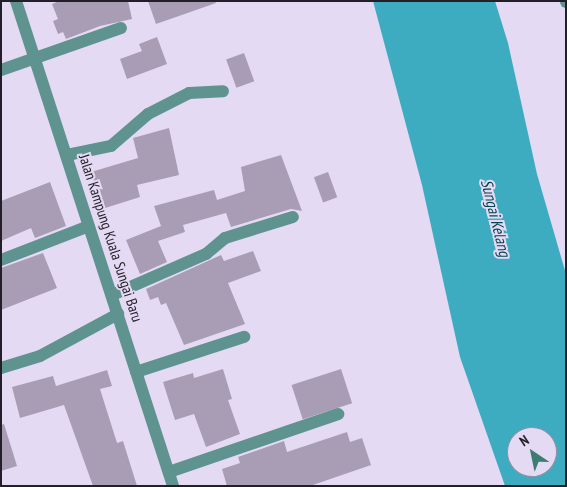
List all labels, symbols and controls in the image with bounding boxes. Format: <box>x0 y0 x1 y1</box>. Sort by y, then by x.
street label: Jalan Kampung Kuala Sungai Baru <box>75 152 147 324</box>
water label: Sungai Kelang <box>477 177 515 259</box>
north arrow <box>507 427 557 477</box>
text: N <box>516 431 532 450</box>

